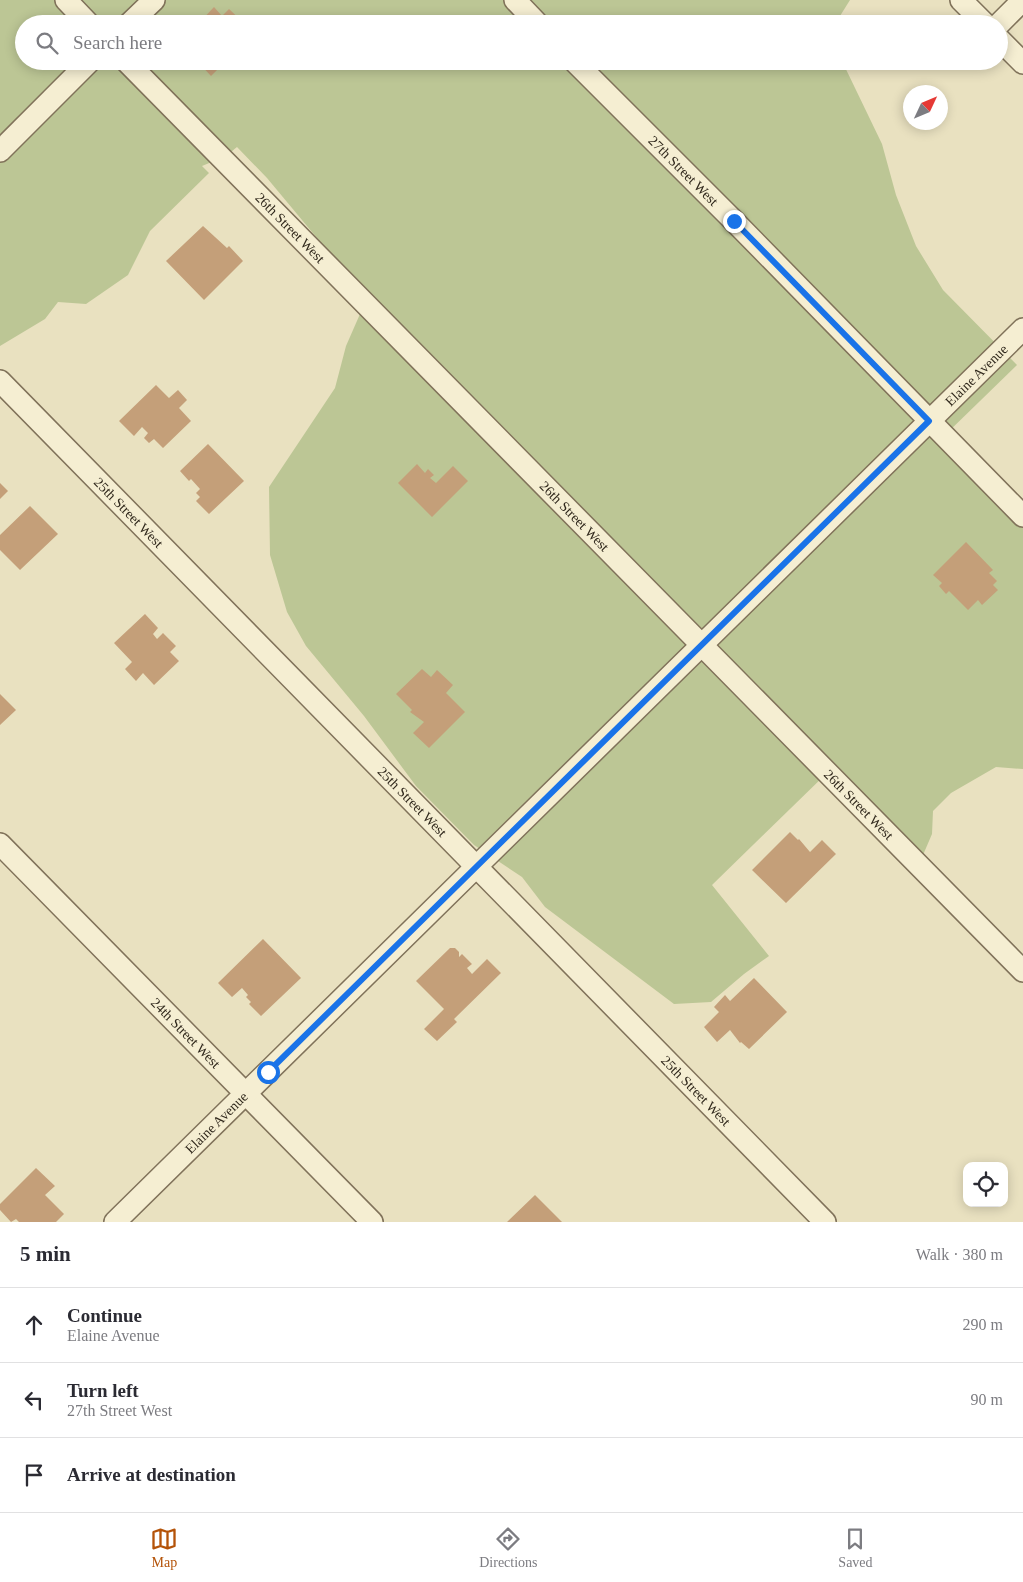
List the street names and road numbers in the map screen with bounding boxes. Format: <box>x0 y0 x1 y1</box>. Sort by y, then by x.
street label: 27th Street West <box>646 133 722 209</box>
street label: 26th Street West <box>253 190 328 266</box>
street label: Elaine Avenue <box>942 341 1010 409</box>
street label: 25th Street West <box>91 474 166 551</box>
street label: 26th Street West <box>537 478 612 554</box>
street label: 25th Street West <box>375 763 450 840</box>
street label: 26th Street West <box>821 766 897 843</box>
street label: 24th Street West <box>148 995 224 1071</box>
street label: 25th Street West <box>659 1052 734 1129</box>
street label: Elaine Avenue <box>182 1089 250 1156</box>

